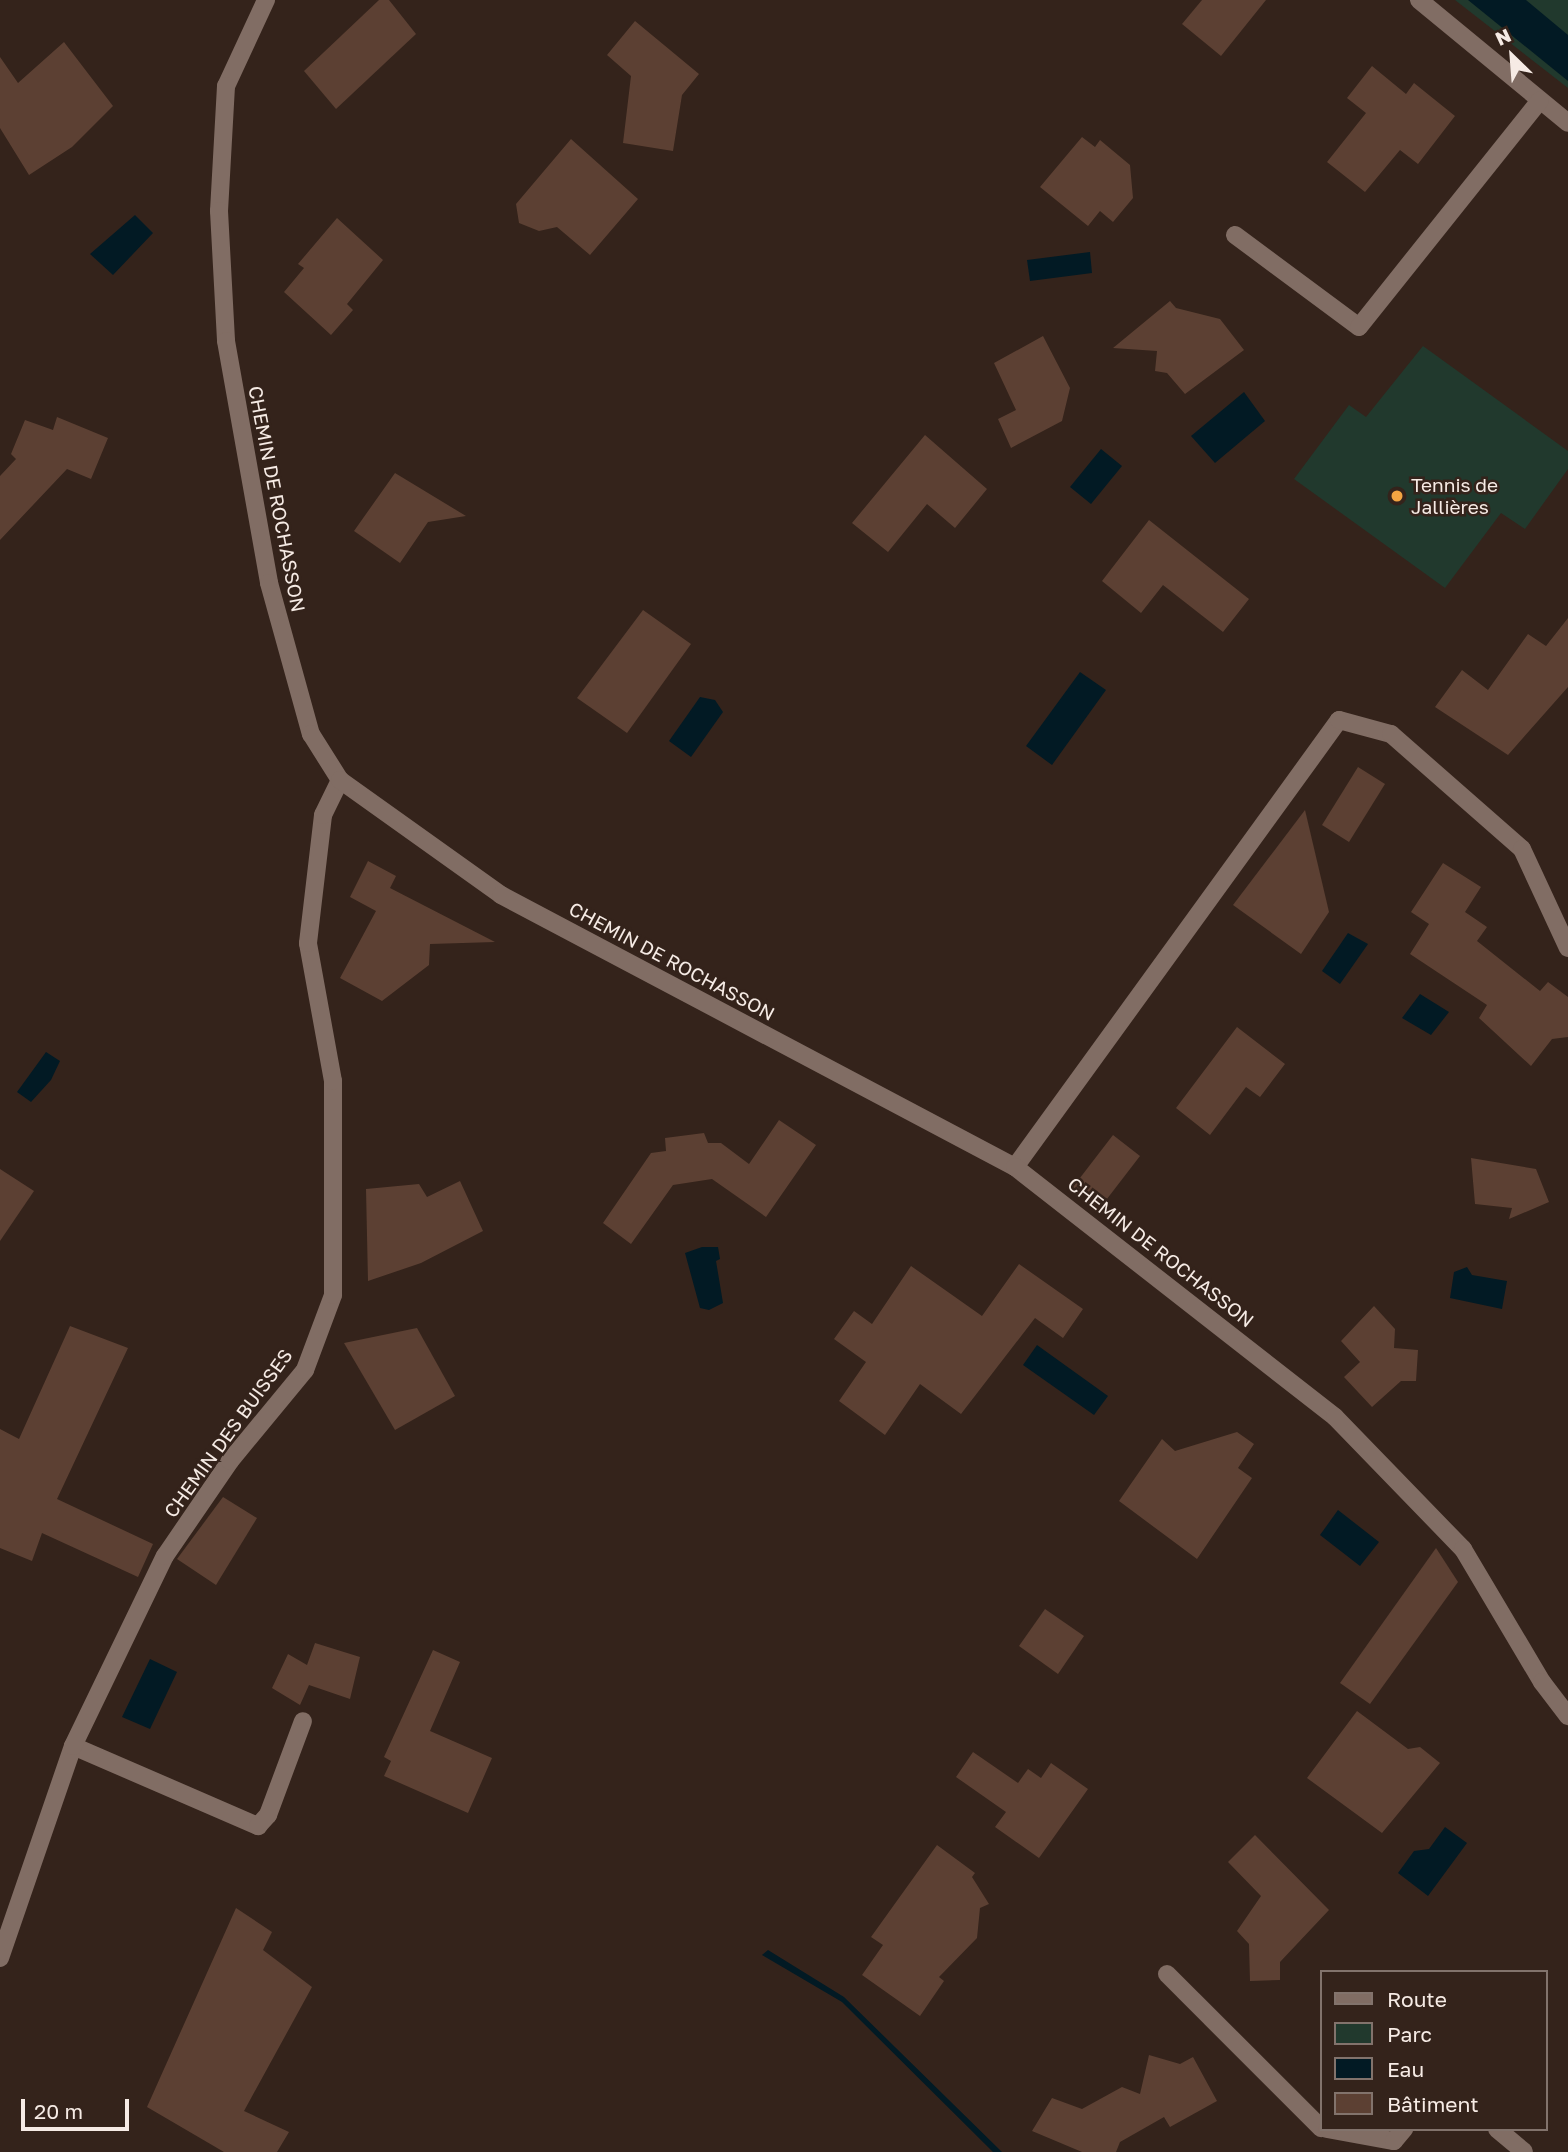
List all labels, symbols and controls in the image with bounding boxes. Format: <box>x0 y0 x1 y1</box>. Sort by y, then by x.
north arrow <box>1477 21 1547 91</box>
text: N <box>1491 23 1514 50</box>
street label: CHEMIN DE ROCHASSON <box>244 384 310 614</box>
place label: Tennis de Jallières <box>1411 474 1498 518</box>
marker: Tennis de Jallières <box>1389 488 1405 504</box>
street label: CHEMIN DE ROCHASSON <box>565 897 779 1025</box>
street label: CHEMIN DE ROCHASSON <box>1063 1172 1259 1332</box>
street label: CHEMIN DES BUISSES <box>159 1344 297 1522</box>
legend <box>1320 1970 1547 2131</box>
text: Route <box>1387 1986 1447 2012</box>
text: Parc <box>1387 2021 1432 2047</box>
text: Eau <box>1387 2056 1424 2082</box>
scale bar <box>24 2086 133 2130</box>
text: Bâtiment <box>1387 2091 1479 2117</box>
text: 20 m <box>34 2098 83 2124</box>

